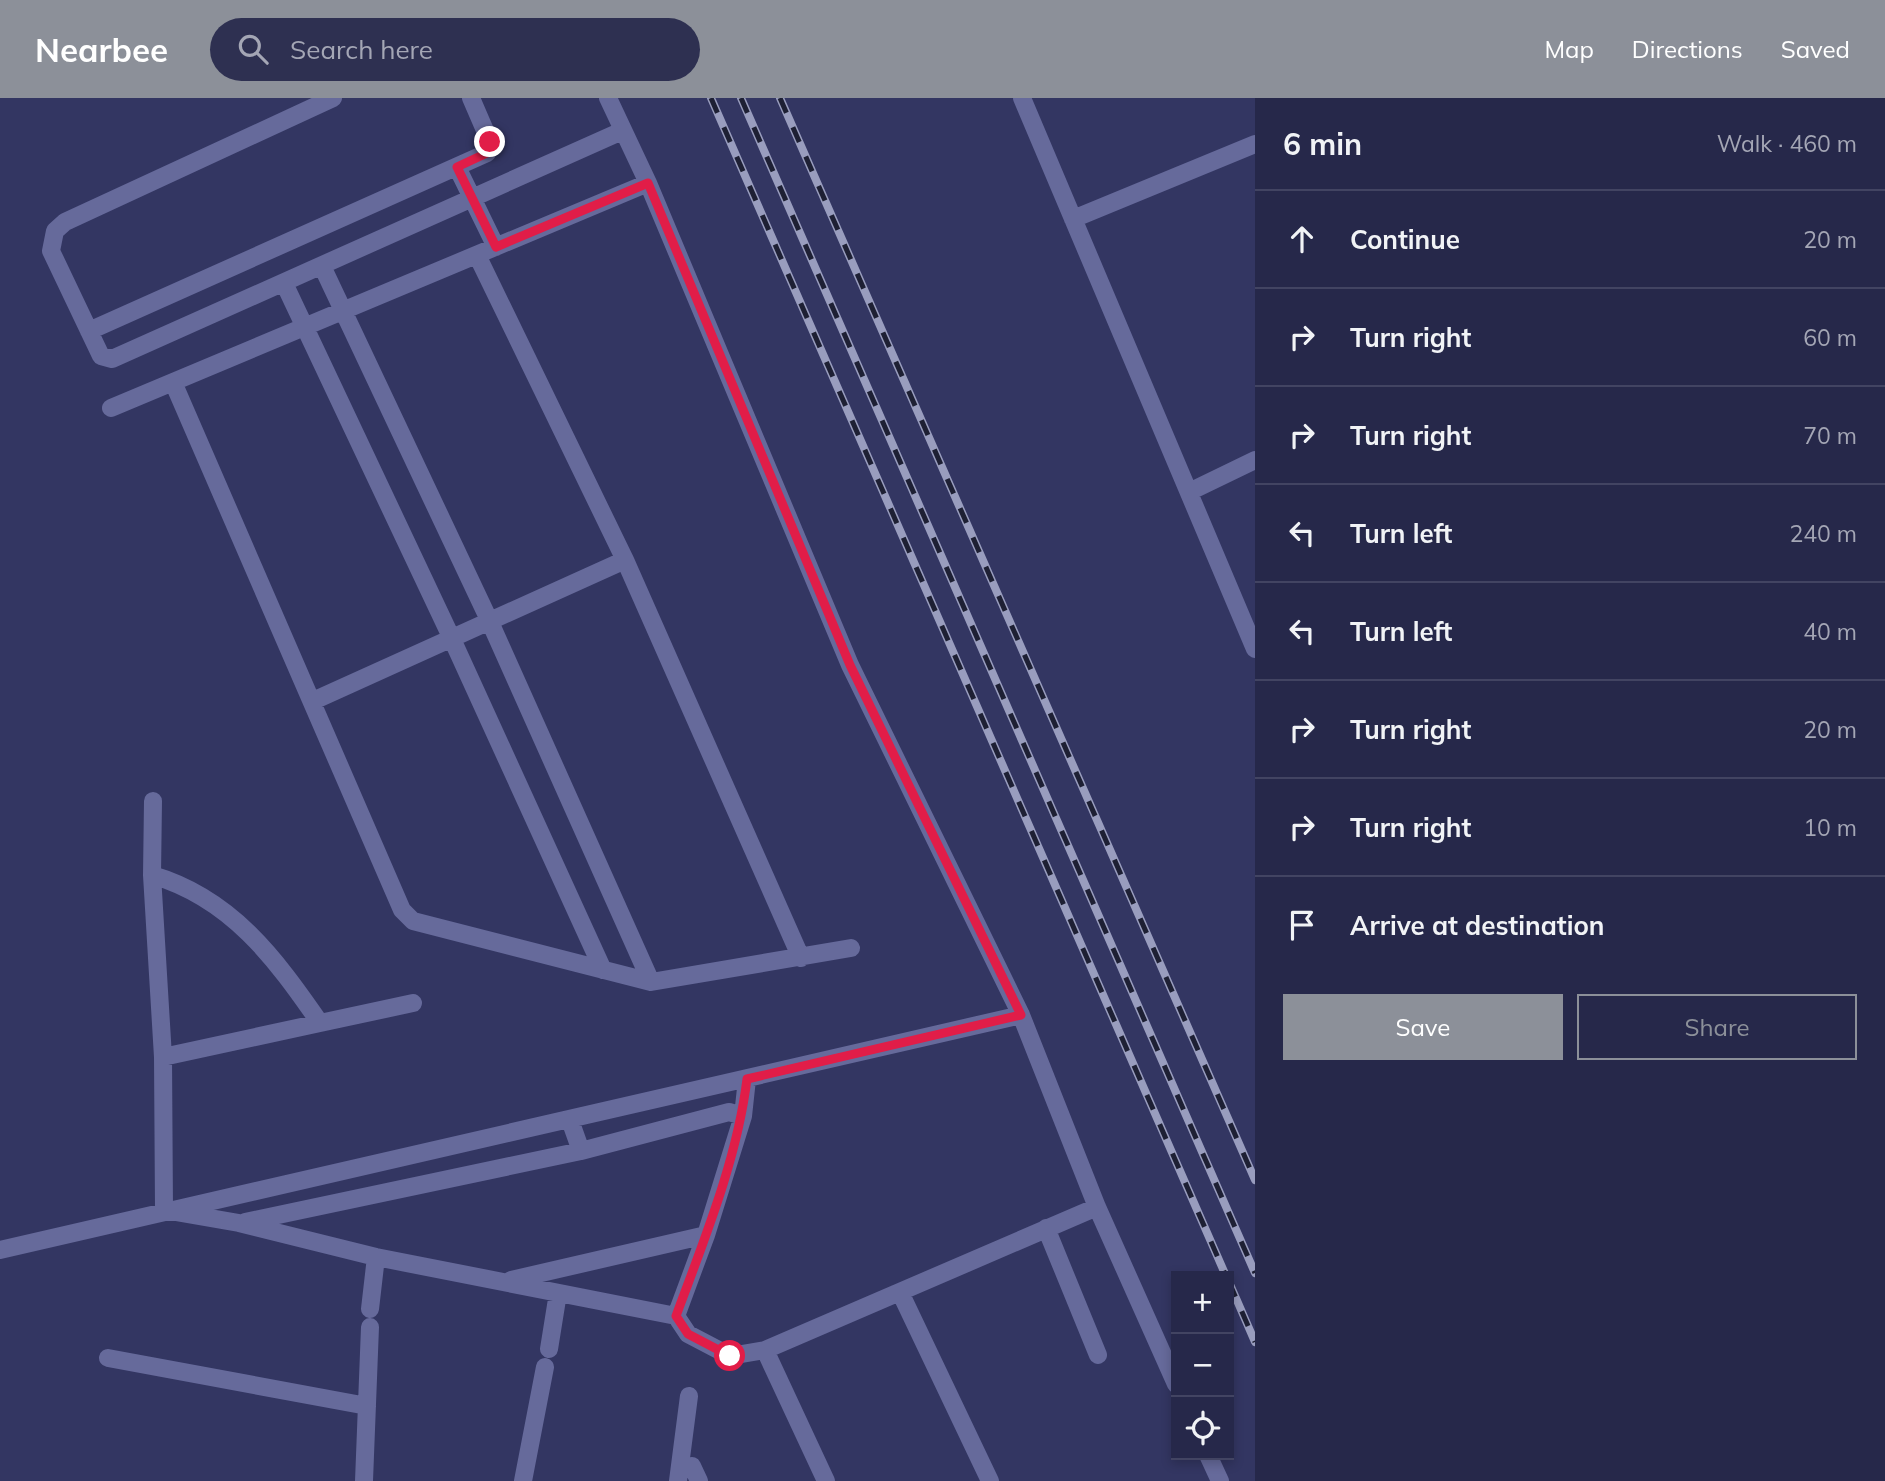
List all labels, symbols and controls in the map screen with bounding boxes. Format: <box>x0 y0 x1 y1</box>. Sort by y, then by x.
search box <box>210 18 700 81</box>
text: Nearbee <box>35 29 168 70</box>
icon: search <box>234 30 272 68</box>
text: Search here <box>290 33 433 66</box>
text: Map <box>1544 34 1594 64</box>
text: Directions <box>1632 34 1743 64</box>
text: Saved <box>1781 34 1850 64</box>
text: 6 min <box>1283 125 1362 163</box>
route end <box>474 126 505 157</box>
text: Walk · 460 m <box>1717 129 1857 158</box>
icon: ahead <box>1283 220 1321 258</box>
text: Continue <box>1350 223 1460 256</box>
text: 20 m <box>1803 225 1857 254</box>
icon: right <box>1283 318 1321 356</box>
text: Turn right <box>1350 321 1471 354</box>
text: 60 m <box>1803 323 1857 352</box>
icon: right <box>1283 416 1321 454</box>
text: Turn right <box>1350 419 1471 452</box>
text: 70 m <box>1803 421 1857 450</box>
icon: left <box>1283 514 1321 552</box>
text: Turn left <box>1350 517 1452 550</box>
text: 240 m <box>1789 519 1857 548</box>
icon: left <box>1283 612 1321 650</box>
text: Turn left <box>1350 615 1452 648</box>
text: 40 m <box>1803 617 1857 646</box>
icon: right <box>1283 710 1321 748</box>
text: Turn right <box>1350 713 1471 746</box>
text: 20 m <box>1803 715 1857 744</box>
icon: right <box>1283 808 1321 846</box>
text: Turn right <box>1350 811 1471 844</box>
text: 10 m <box>1803 813 1857 842</box>
icon: arrive <box>1283 906 1321 944</box>
text: Arrive at destination <box>1350 909 1605 942</box>
button: Save <box>1283 994 1563 1060</box>
button: Share <box>1577 994 1857 1060</box>
map controls <box>1171 1271 1234 1460</box>
button: + <box>1171 1271 1234 1334</box>
button: − <box>1171 1334 1234 1397</box>
route start <box>714 1340 745 1371</box>
button: locate <box>1171 1397 1234 1460</box>

